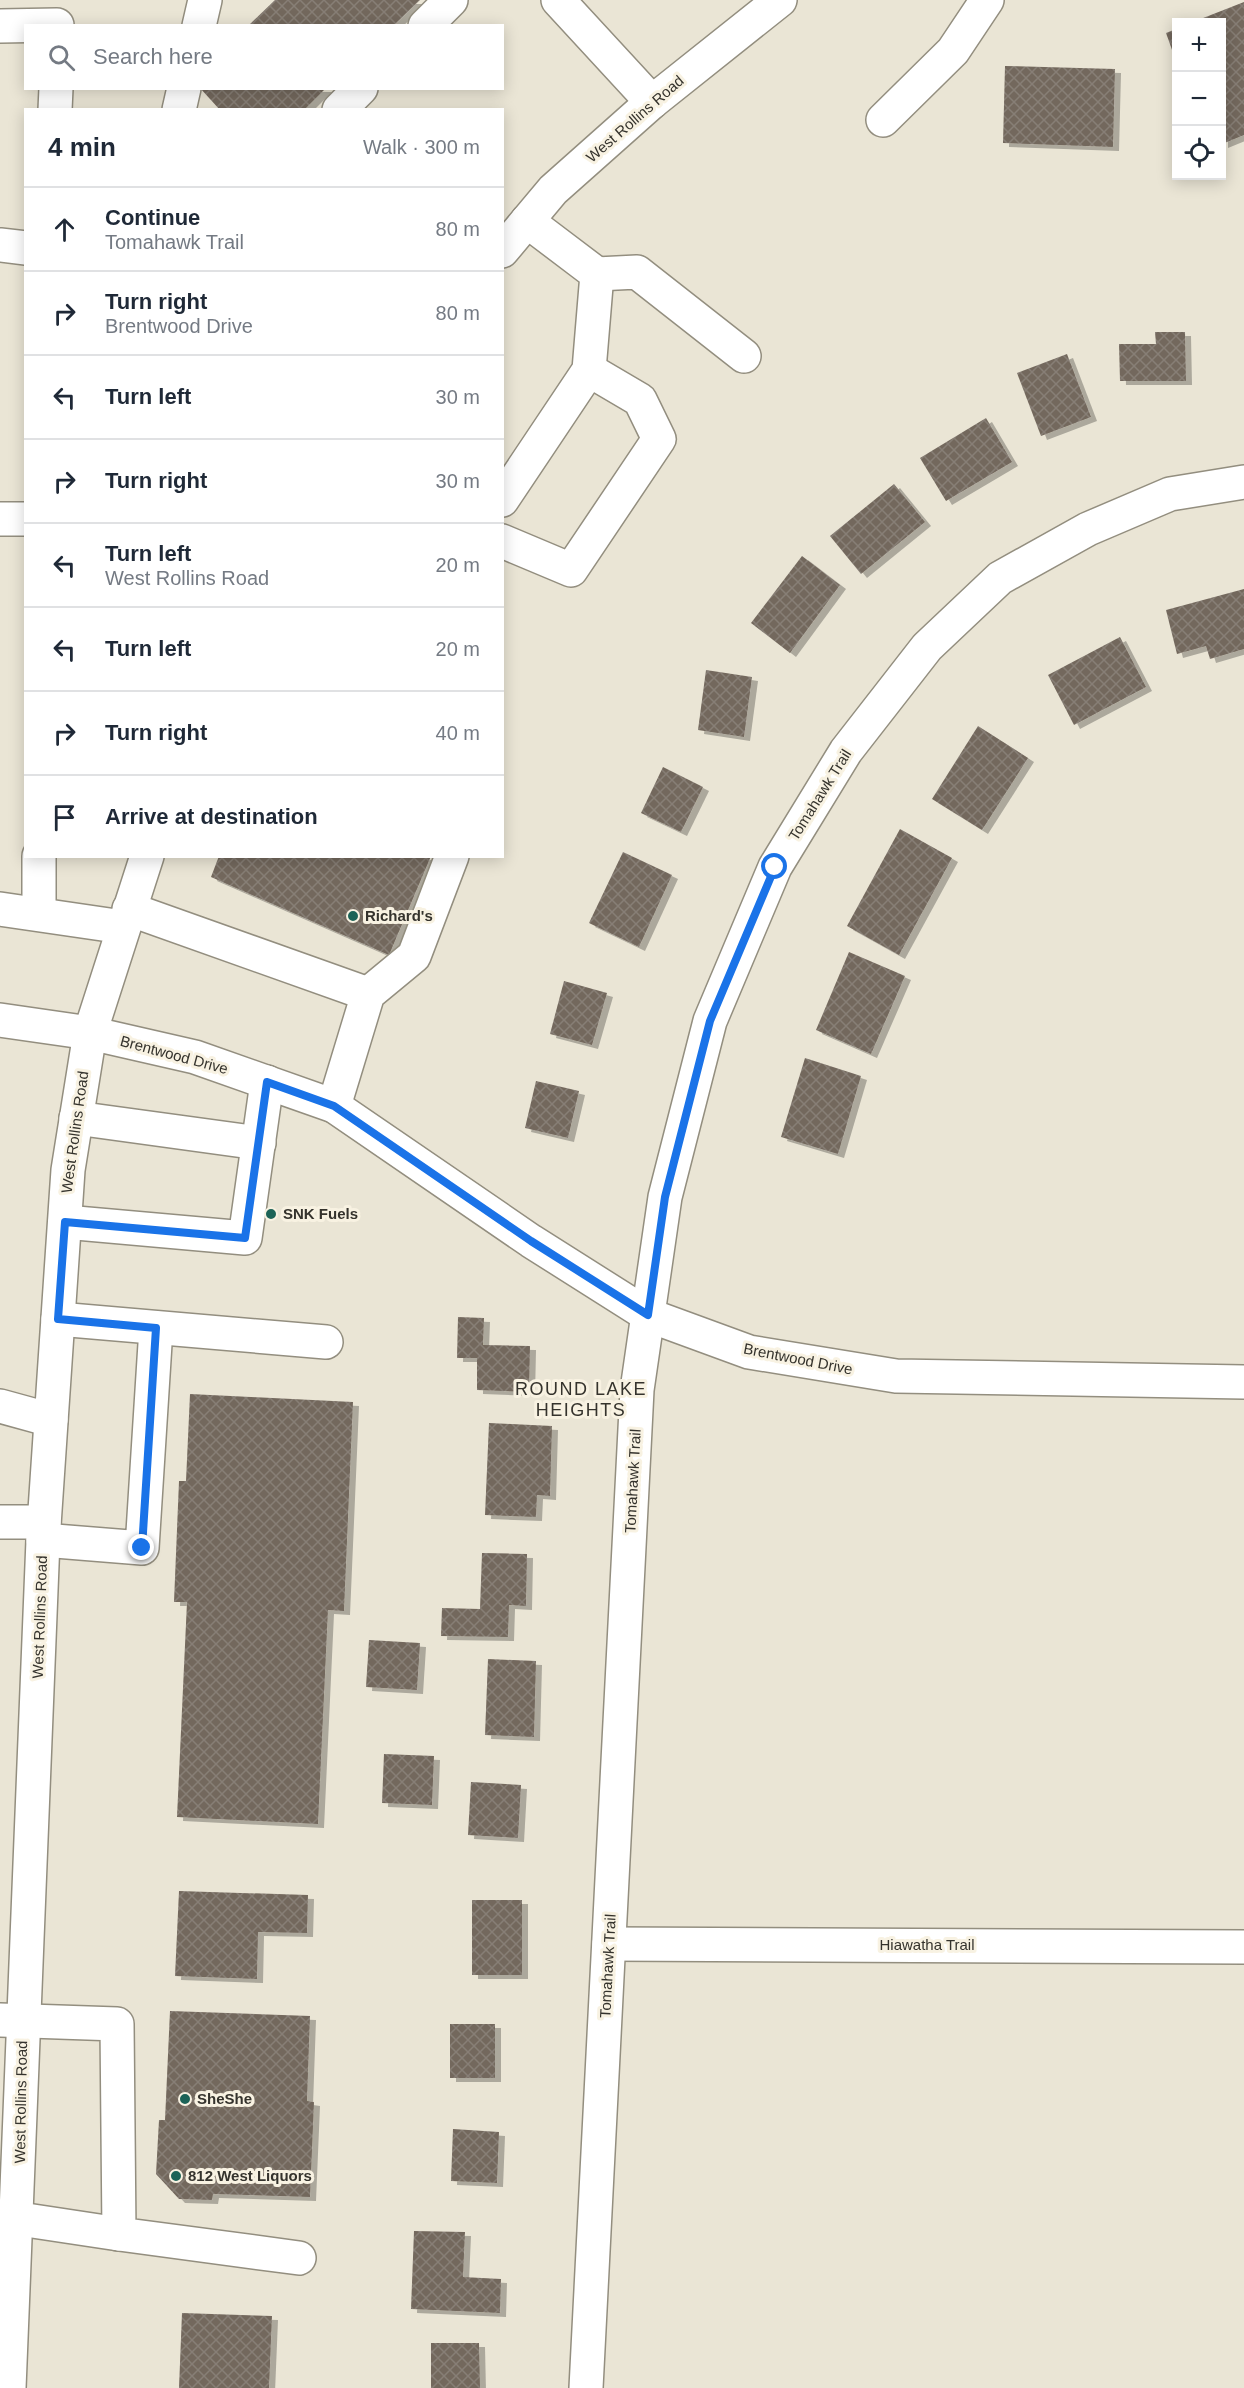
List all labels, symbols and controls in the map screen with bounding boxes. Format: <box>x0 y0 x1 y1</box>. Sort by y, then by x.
map controls <box>1172 18 1226 180</box>
button: + <box>1172 18 1226 72</box>
search box <box>24 24 504 90</box>
icon: search <box>45 41 78 74</box>
text: Search here <box>93 44 213 69</box>
street label: West Rollins Road <box>583 72 687 165</box>
button: − <box>1172 72 1226 126</box>
button: locate <box>1172 126 1226 180</box>
text: 4 min <box>48 132 116 162</box>
text: Walk · 300 m <box>363 136 480 158</box>
text: Continue <box>105 205 200 230</box>
icon: ahead <box>48 213 81 246</box>
text: 80 m <box>436 218 480 240</box>
text: Tomahawk Trail <box>105 231 244 253</box>
text: Turn right <box>105 289 207 314</box>
icon: right <box>48 297 81 330</box>
text: 80 m <box>436 302 480 324</box>
text: Brentwood Drive <box>105 315 253 337</box>
icon: left <box>48 381 81 414</box>
text: Turn left <box>105 384 191 409</box>
text: 30 m <box>436 386 480 408</box>
icon: right <box>48 465 81 498</box>
text: Turn right <box>105 468 207 493</box>
text: 30 m <box>436 470 480 492</box>
text: Turn left <box>105 541 191 566</box>
icon: left <box>48 549 81 582</box>
text: 20 m <box>436 554 480 576</box>
text: West Rollins Road <box>105 567 269 589</box>
icon: left <box>48 633 81 666</box>
text: Turn left <box>105 636 191 661</box>
text: 20 m <box>436 638 480 660</box>
icon: right <box>48 717 81 750</box>
text: Turn right <box>105 720 207 745</box>
text: 40 m <box>436 722 480 744</box>
street label: Tomahawk Trail <box>785 746 854 843</box>
icon: arrive <box>48 801 81 834</box>
text: Arrive at destination <box>105 804 318 829</box>
route start <box>761 853 787 879</box>
place label: Richard's <box>365 907 433 924</box>
marker: Richard's <box>346 909 360 923</box>
street label: Brentwood Drive <box>118 1032 230 1077</box>
street label: West Rollins Road <box>58 1070 91 1194</box>
place label: SNK Fuels <box>283 1205 358 1222</box>
marker: SNK Fuels <box>264 1207 278 1221</box>
street label: Brentwood Drive <box>742 1340 854 1377</box>
district label: ROUND LAKE HEIGHTS <box>515 1379 647 1420</box>
street label: Tomahawk Trail <box>621 1428 644 1533</box>
route end <box>128 1534 154 1560</box>
street label: West Rollins Road <box>29 1555 50 1679</box>
street label: Tomahawk Trail <box>596 1913 619 2018</box>
street label: Hiawatha Trail <box>879 1936 975 1953</box>
street label: West Rollins Road <box>11 2040 30 2164</box>
place label: SheShe <box>197 2090 252 2107</box>
marker: SheShe <box>178 2092 192 2106</box>
place label: 812 West Liquors <box>188 2167 312 2184</box>
marker: 812 West Liquors <box>169 2169 183 2183</box>

